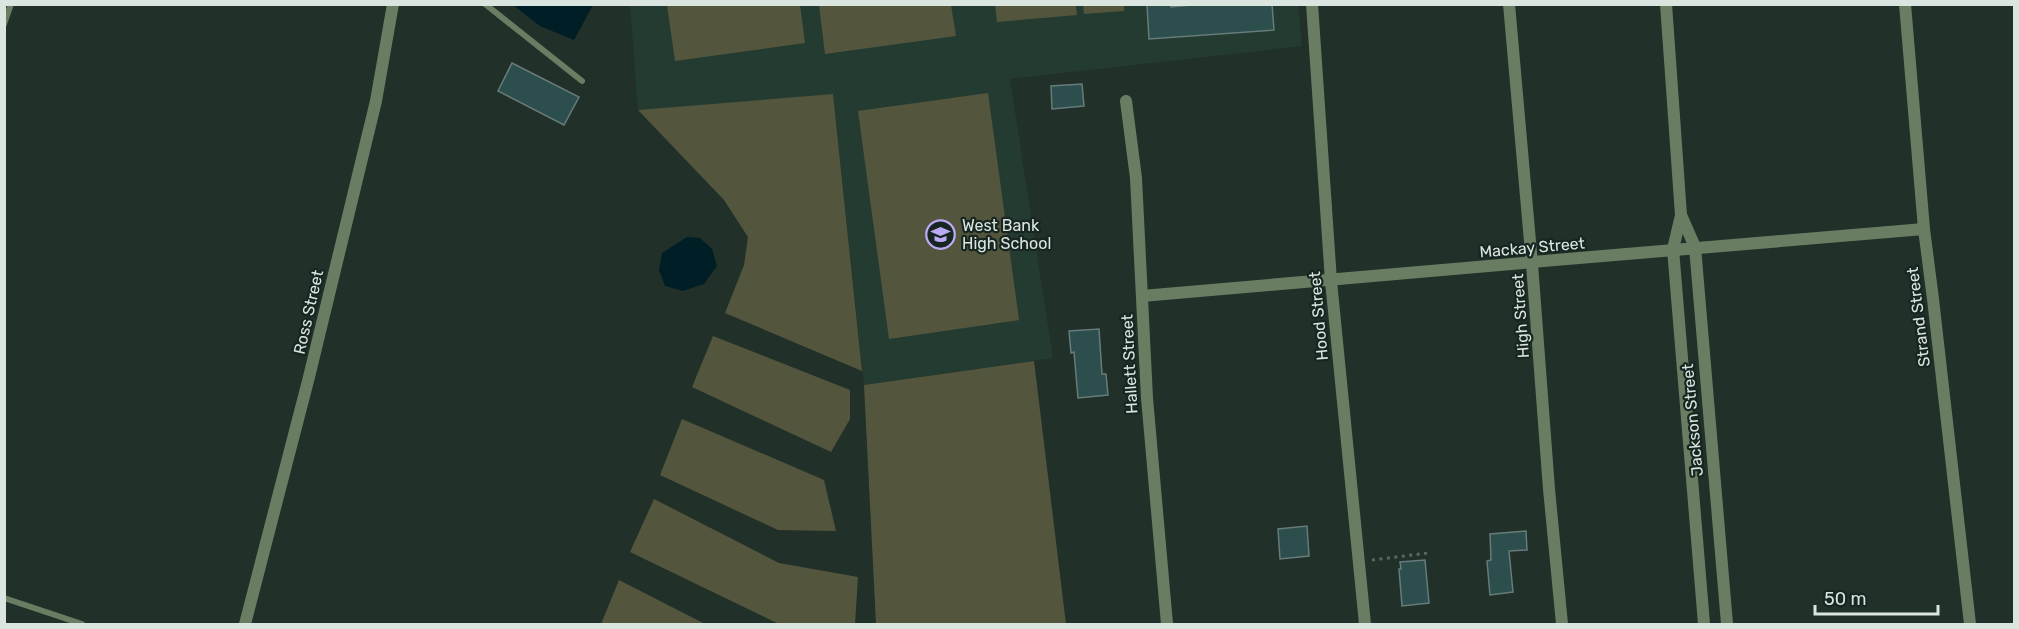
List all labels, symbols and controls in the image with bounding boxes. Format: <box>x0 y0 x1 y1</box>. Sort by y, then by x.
place label: West Bank High School <box>962 216 1051 253</box>
school or university icon: West Bank High School <box>925 218 957 250</box>
street label: Mackay Street <box>1479 233 1586 262</box>
street label: Strand Street <box>1903 266 1934 368</box>
street label: Ross Street <box>290 268 327 356</box>
street label: Hood Street <box>1305 271 1332 361</box>
street label: High Street <box>1508 273 1533 359</box>
street label: Hallett Street <box>1117 314 1142 414</box>
street label: Jackson Street <box>1678 363 1707 477</box>
scale bar <box>1815 578 1938 616</box>
text: 50 m <box>1824 588 1867 610</box>

